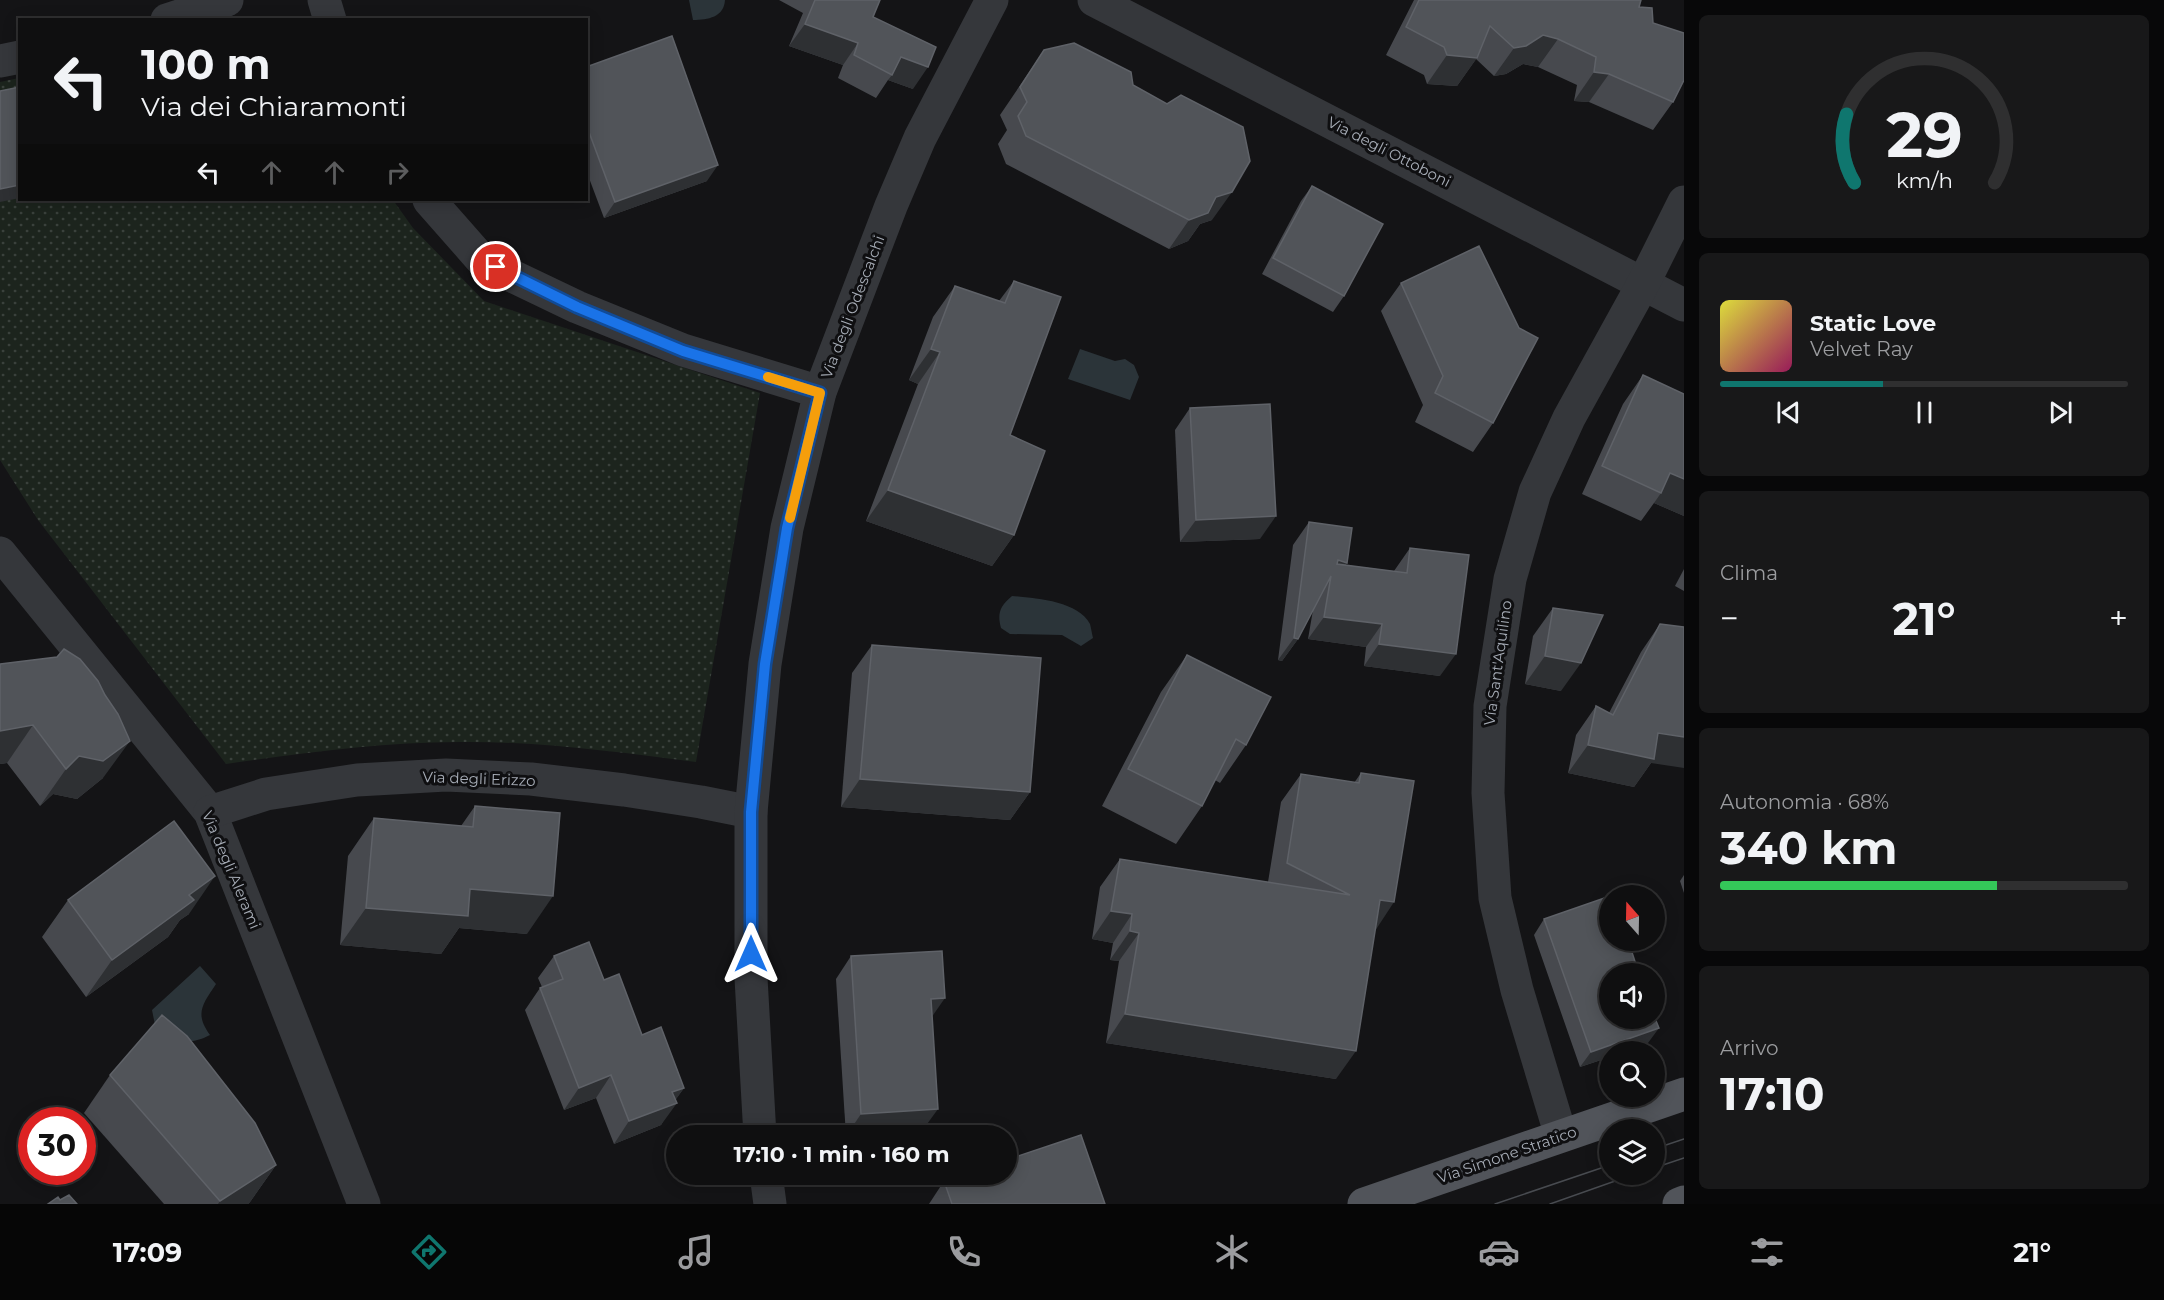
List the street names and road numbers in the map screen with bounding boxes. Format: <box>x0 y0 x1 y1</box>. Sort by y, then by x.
street label: Via degli Ottoboni <box>1324 112 1454 191</box>
street label: Via degli Odescalchi <box>817 233 889 381</box>
street label: Via Sant'Aquilino <box>1479 599 1516 727</box>
street label: Via degli Erizzo <box>422 767 536 790</box>
street label: Via degli Alerami <box>198 808 265 932</box>
street label: Via Simone Stratico <box>1435 1122 1579 1187</box>

